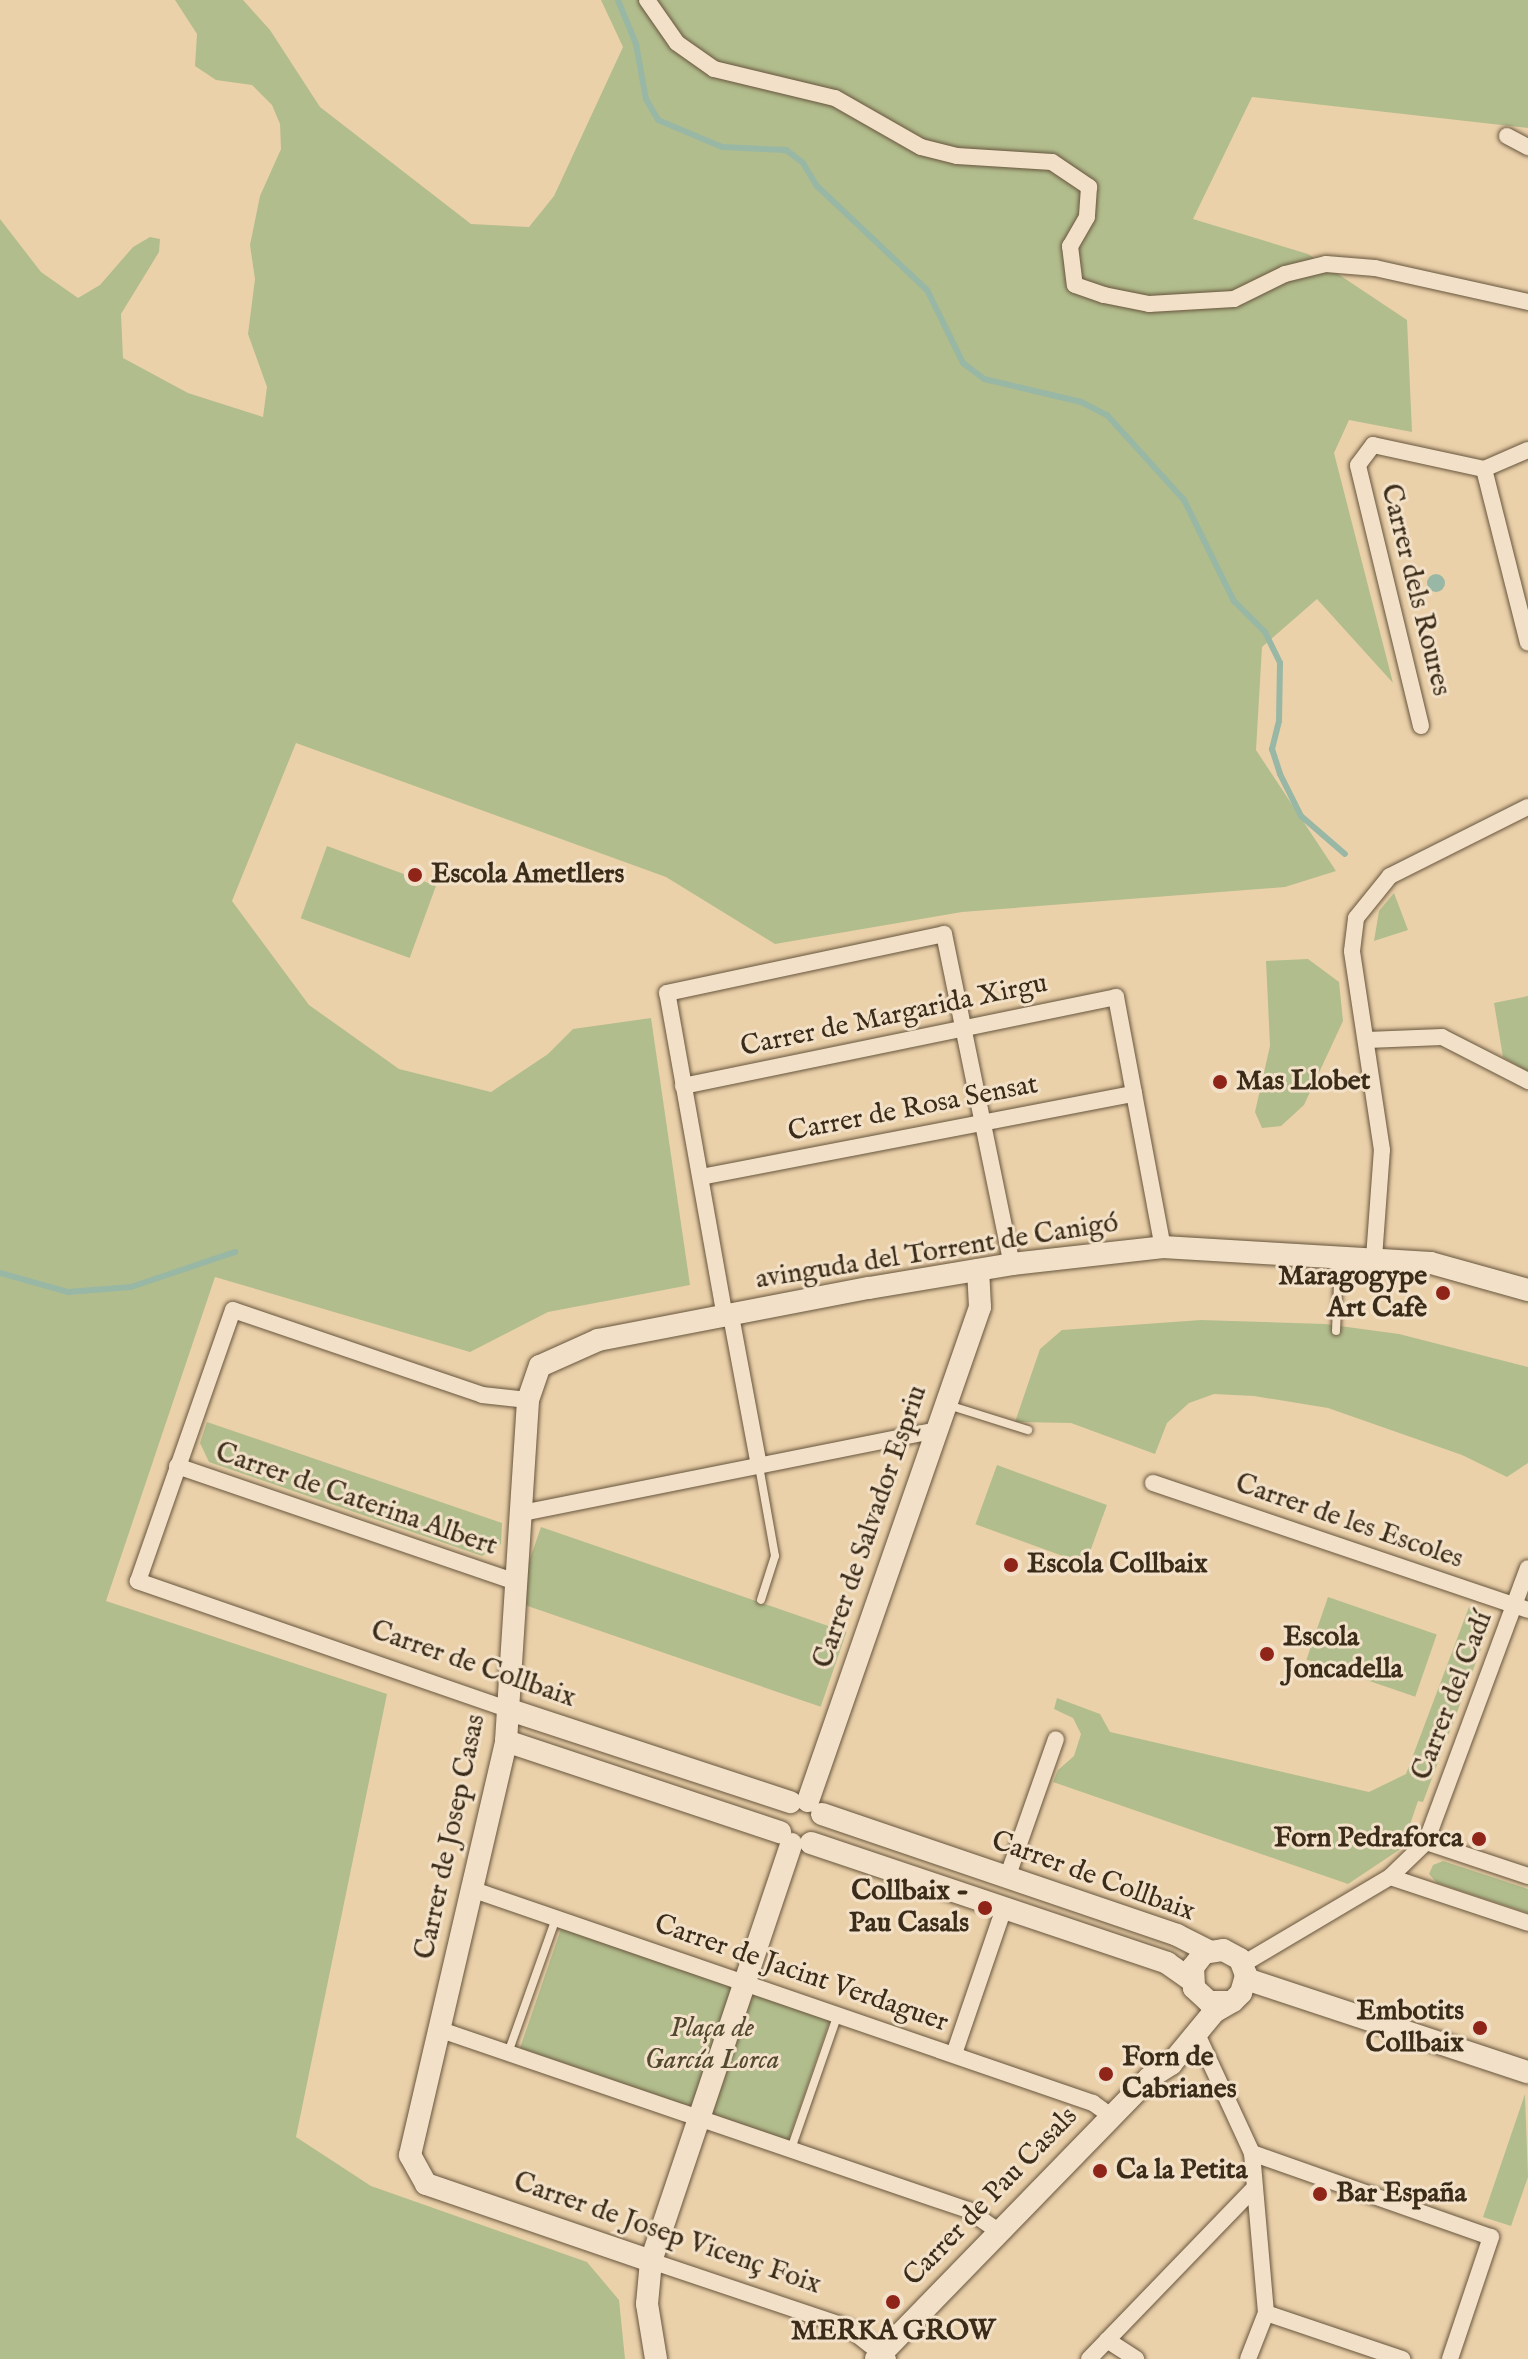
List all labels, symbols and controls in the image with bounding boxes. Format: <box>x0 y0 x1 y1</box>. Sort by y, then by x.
street label: Carrer dels Roures <box>1372 481 1458 699</box>
place label: Escola Ametllers <box>431 858 624 892</box>
marker: Escola Ametllers <box>406 866 424 884</box>
street label: Carrer de Margarida Xirgu <box>738 967 1050 1065</box>
place label: Mas Llobet <box>1236 1065 1370 1099</box>
street label: Carrer de Rosa Sensat <box>785 1068 1041 1150</box>
marker: Mas Llobet <box>1211 1073 1229 1091</box>
street label: avinguda del Torrent de Canigó <box>753 1207 1121 1297</box>
place label: Maragogype Art Cafè <box>1278 1260 1427 1326</box>
marker: Maragogype Art Cafè <box>1434 1284 1452 1302</box>
street label: Carrer de Salvador Espriu <box>807 1381 935 1673</box>
street label: Carrer de Caterina Albert <box>211 1436 501 1564</box>
street label: Carrer de les Escoles <box>1231 1467 1467 1577</box>
place label: Escola Collbaix <box>1027 1548 1208 1582</box>
marker: Escola Collbaix <box>1002 1556 1020 1574</box>
street label: Carrer del Cadí <box>1405 1607 1501 1785</box>
street label: Carrer de Collbaix <box>366 1614 580 1716</box>
place label: Escola Joncadella <box>1283 1621 1403 1687</box>
marker: Escola Joncadella <box>1258 1645 1276 1663</box>
street label: Carrer de Josep Casas <box>409 1711 493 1963</box>
place label: Forn Pedraforca <box>1274 1822 1463 1856</box>
street label: Carrer de Collbaix <box>987 1825 1199 1929</box>
marker: Forn Pedraforca <box>1470 1830 1488 1848</box>
place label: Collbaix - Pau Casals <box>849 1875 969 1941</box>
marker: Collbaix - Pau Casals <box>976 1899 994 1917</box>
street label: Carrer de Jacint Verdaguer <box>650 1908 952 2040</box>
place label: Embotits Collbaix <box>1357 1995 1464 2061</box>
park label: Plaça de García Lorca <box>645 2012 779 2078</box>
marker: Embotits Collbaix <box>1471 2019 1489 2037</box>
place label: Forn de Cabrianes <box>1122 2041 1236 2107</box>
marker: Forn de Cabrianes <box>1097 2065 1115 2083</box>
street label: Carrer de Pau Casals <box>897 2100 1085 2294</box>
place label: Ca la Petita <box>1116 2154 1248 2188</box>
marker: Ca la Petita <box>1091 2162 1109 2180</box>
street label: Carrer de Josep Vicenç Foix <box>509 2166 825 2302</box>
place label: Bar España <box>1336 2177 1467 2211</box>
marker: Bar España <box>1311 2185 1329 2203</box>
marker: MERKA GROW <box>884 2293 902 2311</box>
place label: MERKA GROW <box>791 2315 995 2349</box>

